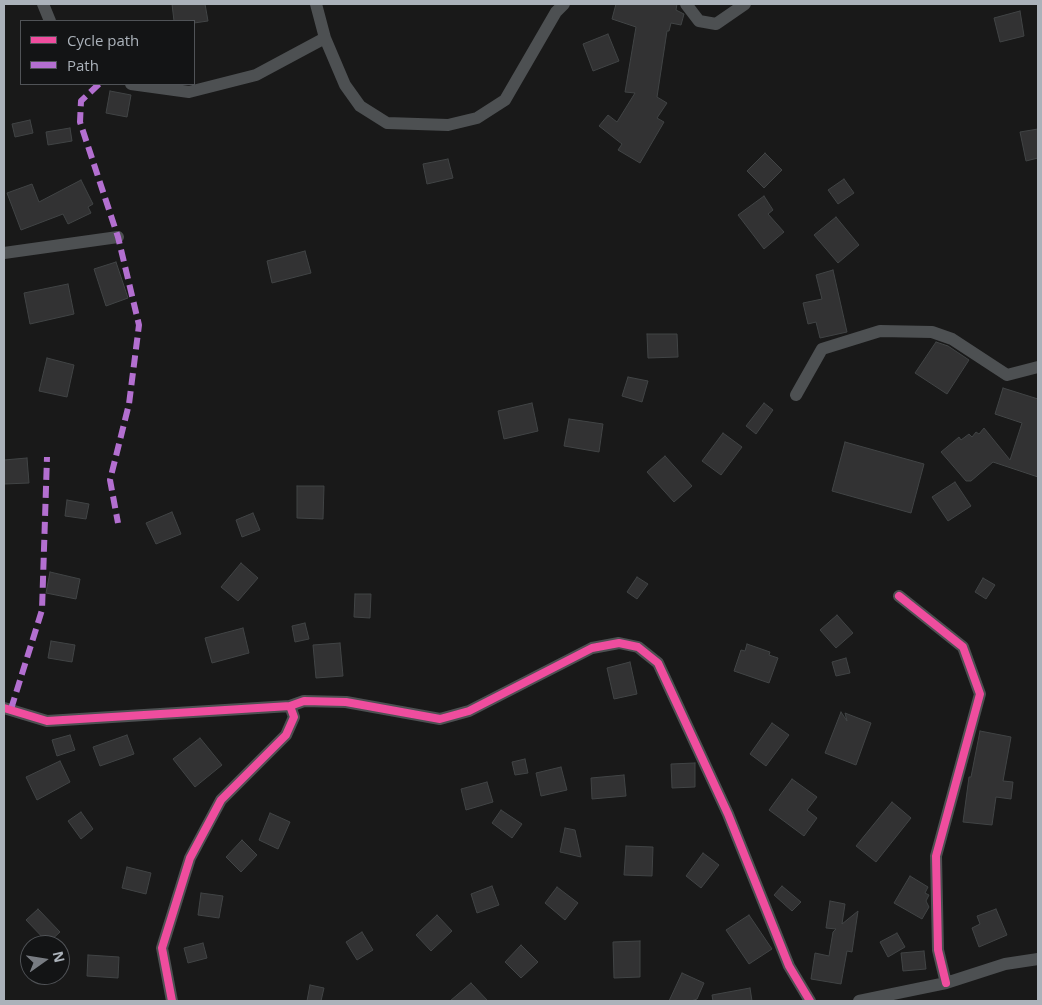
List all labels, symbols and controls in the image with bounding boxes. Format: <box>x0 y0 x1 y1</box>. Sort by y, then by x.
legend <box>20 20 195 85</box>
text: Cycle path <box>67 30 139 50</box>
text: Path <box>67 55 99 75</box>
north arrow <box>20 935 70 985</box>
text: N <box>49 949 70 964</box>

